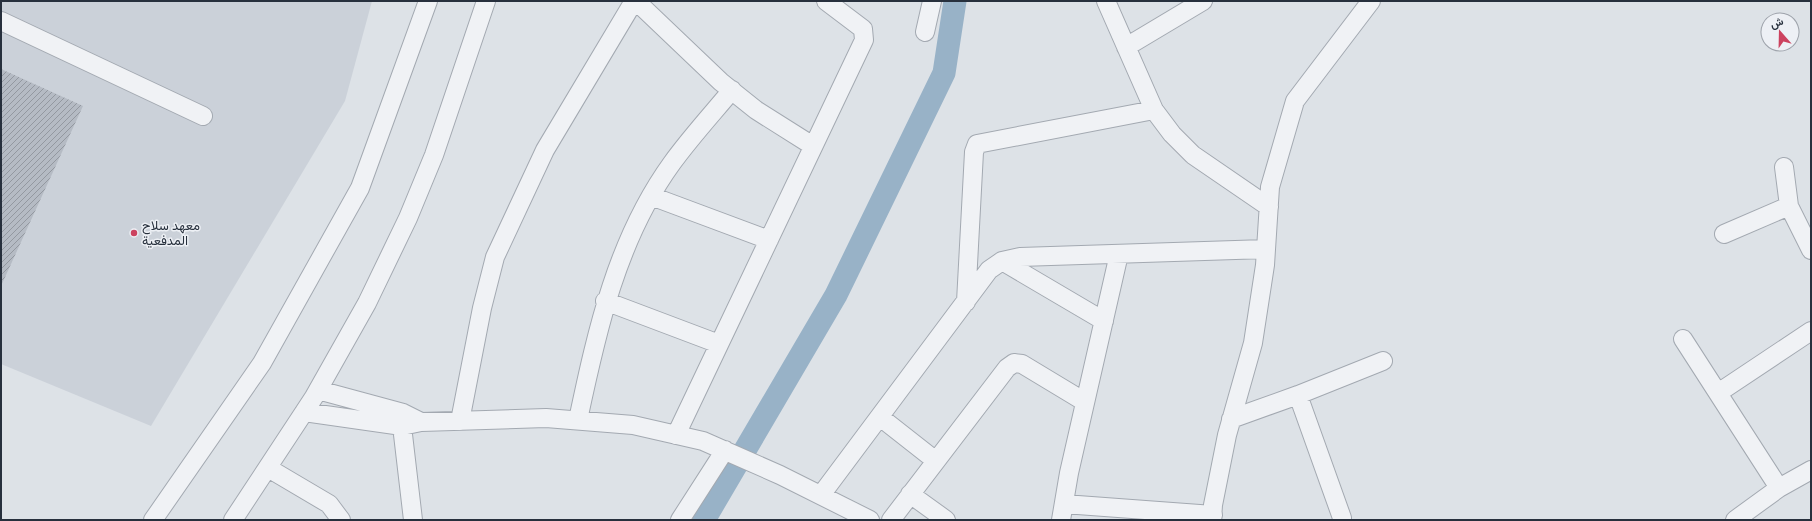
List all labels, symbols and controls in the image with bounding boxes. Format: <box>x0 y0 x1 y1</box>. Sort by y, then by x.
north arrow <box>1760 12 1800 52</box>
text: ش <box>1768 14 1786 32</box>
place label: معهد سلاح المدفعية <box>142 217 200 250</box>
marker: معهد سلاح المدفعية <box>129 228 139 238</box>

